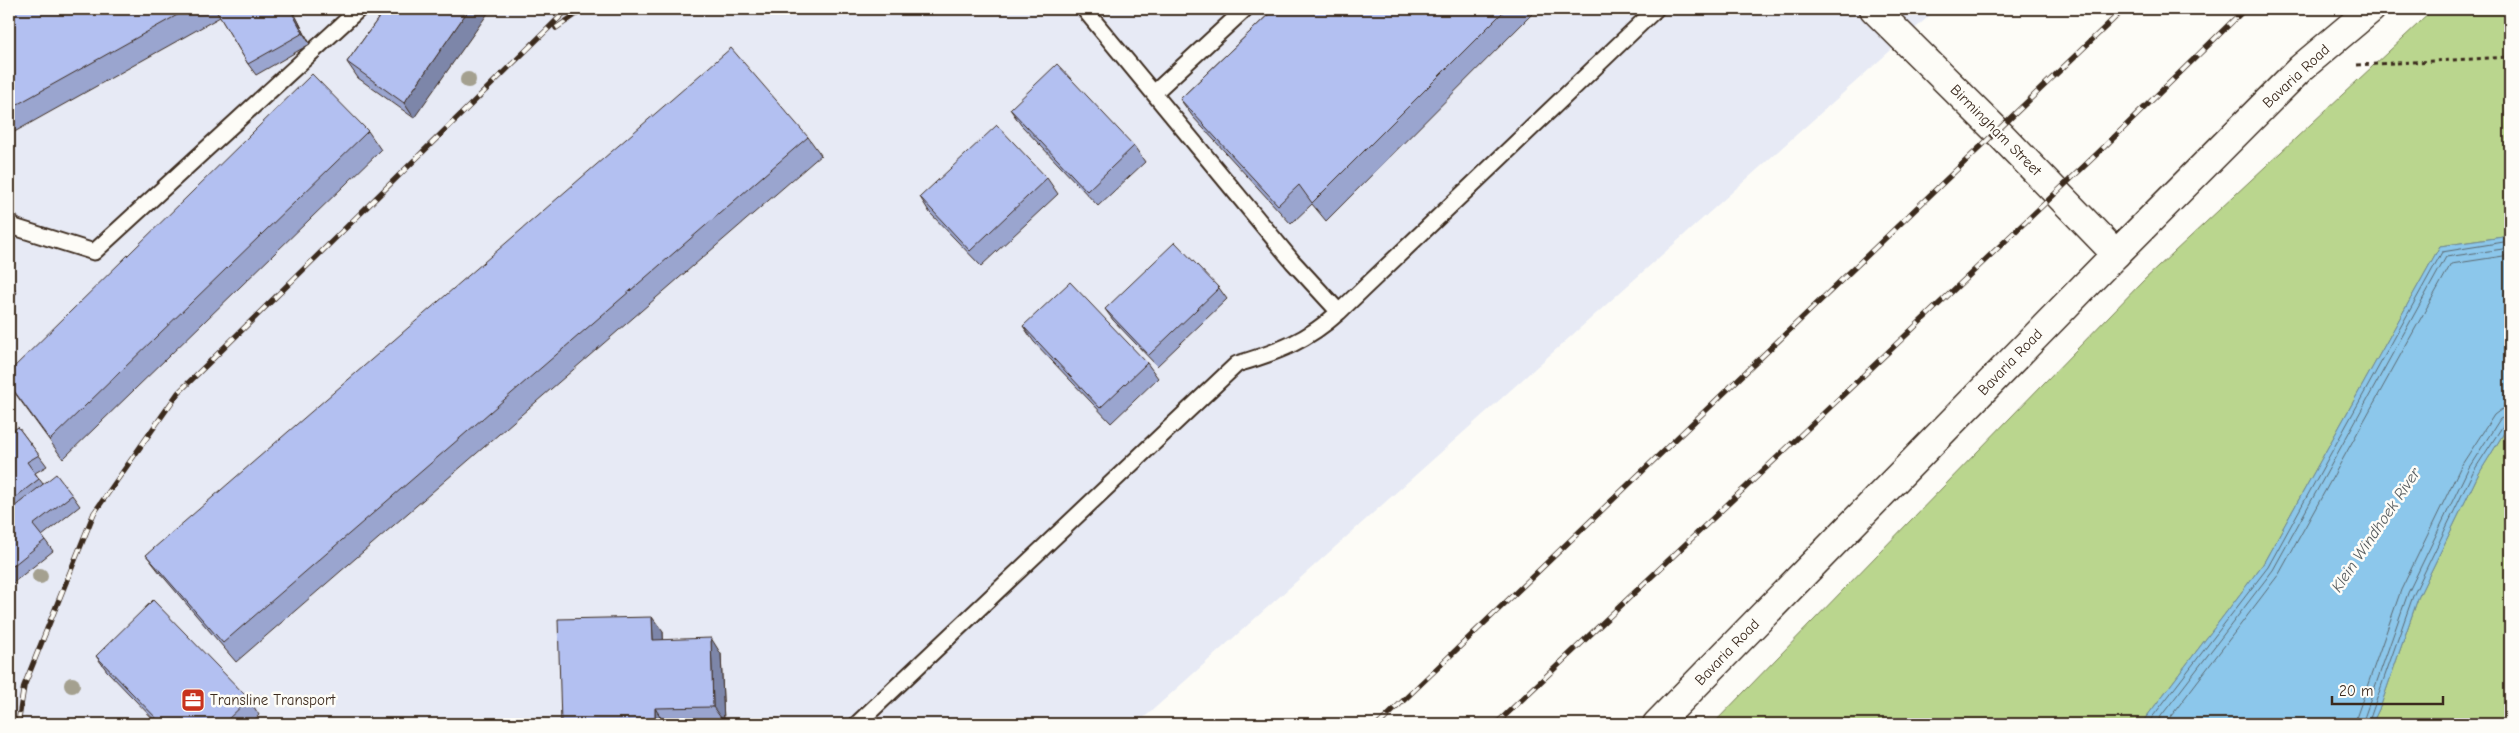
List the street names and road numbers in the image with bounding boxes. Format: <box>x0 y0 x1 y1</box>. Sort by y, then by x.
street label: Bavaria Road <box>2259 40 2333 112</box>
street label: Birmingham Street <box>1947 81 2046 180</box>
street label: Bavaria Road <box>1974 325 2046 399</box>
street label: Bavaria Road <box>1691 615 1763 689</box>

